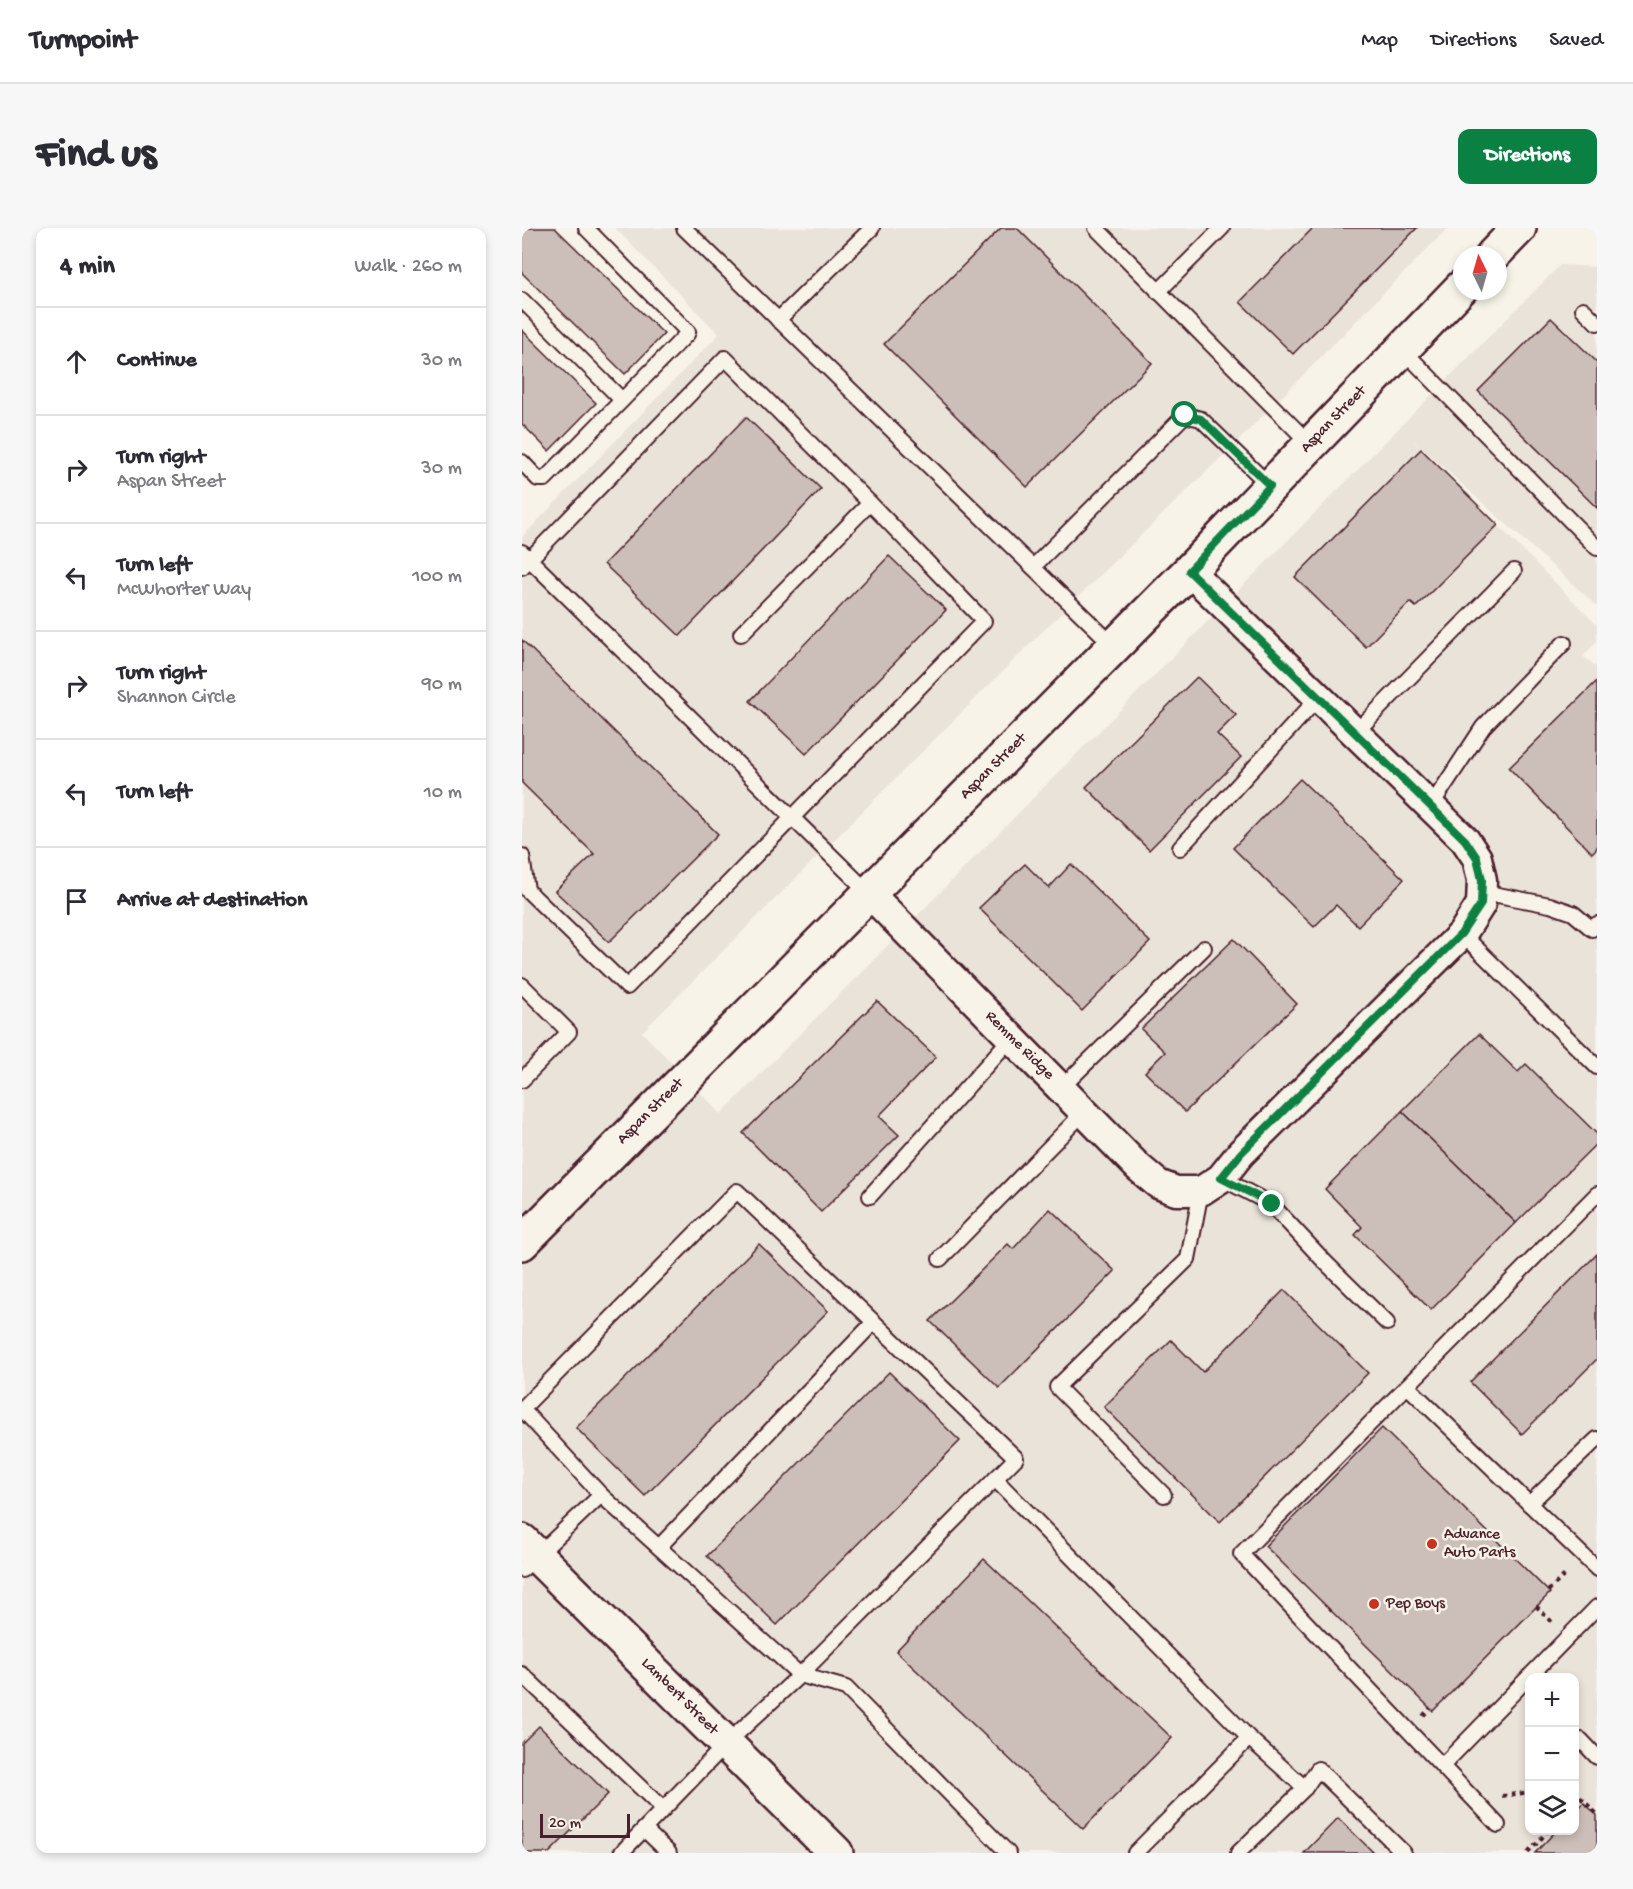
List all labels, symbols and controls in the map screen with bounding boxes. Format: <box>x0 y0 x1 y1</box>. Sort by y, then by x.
text: Turnpoint <box>30 25 136 58</box>
text: Map <box>1361 29 1398 54</box>
text: Directions <box>1431 29 1516 54</box>
text: Saved <box>1549 29 1603 54</box>
button: Directions <box>1458 129 1597 184</box>
text: Find us <box>36 132 156 181</box>
north arrow <box>1453 246 1507 300</box>
text: 4 min <box>60 252 115 283</box>
text: Walk · 260 m <box>355 256 462 279</box>
icon: ahead <box>60 345 93 378</box>
text: Continue <box>117 348 197 374</box>
text: 30 m <box>421 350 462 373</box>
street label: Aspan Street <box>1297 381 1372 458</box>
route start <box>1171 401 1197 427</box>
text: Turn right <box>117 445 205 471</box>
icon: right <box>60 453 93 486</box>
text: 30 m <box>421 458 462 481</box>
text: Aspan Street <box>117 471 225 494</box>
text: Turn left <box>117 553 191 579</box>
icon: left <box>60 561 93 594</box>
text: 100 m <box>412 566 462 589</box>
text: McWhorter Way <box>117 579 251 602</box>
text: Turn right <box>117 661 205 687</box>
icon: right <box>60 669 93 702</box>
text: 90 m <box>422 674 462 697</box>
text: Shannon Circle <box>117 687 236 710</box>
street label: Aspan Street <box>957 729 1032 804</box>
icon: left <box>60 777 93 810</box>
text: Turn left <box>117 780 191 806</box>
text: 10 m <box>424 782 462 805</box>
icon: arrive <box>60 885 93 918</box>
text: Arrive at destination <box>117 888 307 914</box>
street label: Remme Ridge <box>980 1007 1058 1085</box>
street label: Aspan Street <box>614 1074 689 1149</box>
route end <box>1258 1190 1284 1216</box>
place label: Advance Auto Parts <box>1444 1526 1516 1563</box>
marker: Advance Auto Parts <box>1425 1537 1439 1551</box>
place label: Pep Boys <box>1385 1595 1446 1614</box>
marker: Pep Boys <box>1367 1597 1381 1611</box>
street label: Lambert Street <box>636 1654 723 1741</box>
map controls <box>1525 1673 1579 1835</box>
button: + <box>1525 1673 1579 1727</box>
button: − <box>1525 1727 1579 1781</box>
button: layers <box>1525 1781 1579 1835</box>
scale bar <box>540 1811 630 1838</box>
text: 20 m <box>549 1815 581 1834</box>

